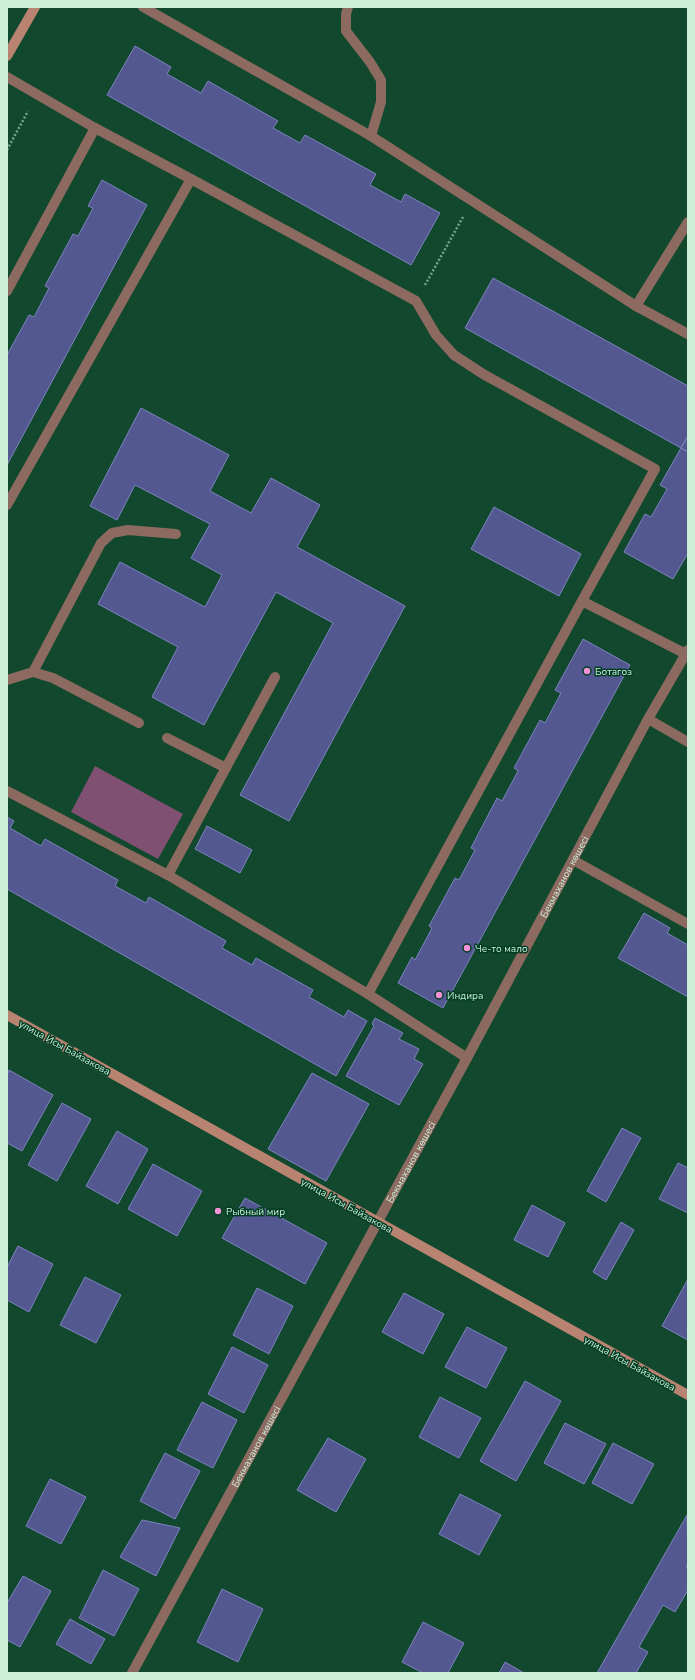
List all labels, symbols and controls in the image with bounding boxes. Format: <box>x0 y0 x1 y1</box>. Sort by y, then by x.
place label: Ботагоз <box>595 665 632 679</box>
marker: Ботагоз <box>582 666 592 676</box>
street label: Бекмаханов көшесі <box>537 834 592 921</box>
place label: Че-то мало <box>475 942 528 956</box>
marker: Че-то мало <box>462 943 472 953</box>
place label: Индира <box>447 989 483 1003</box>
marker: Индира <box>434 990 444 1000</box>
street label: улица Исы Байзакова <box>16 1017 113 1079</box>
street label: Бекмаханов көшесі <box>383 1119 439 1206</box>
street label: улица Исы Байзакова <box>298 1175 395 1237</box>
place label: Рыбный мир <box>226 1205 285 1219</box>
marker: Рыбный мир <box>213 1206 223 1216</box>
street label: улица Исы Байзакова <box>581 1333 678 1395</box>
street label: Бекмаханов көшесі <box>228 1404 284 1490</box>

